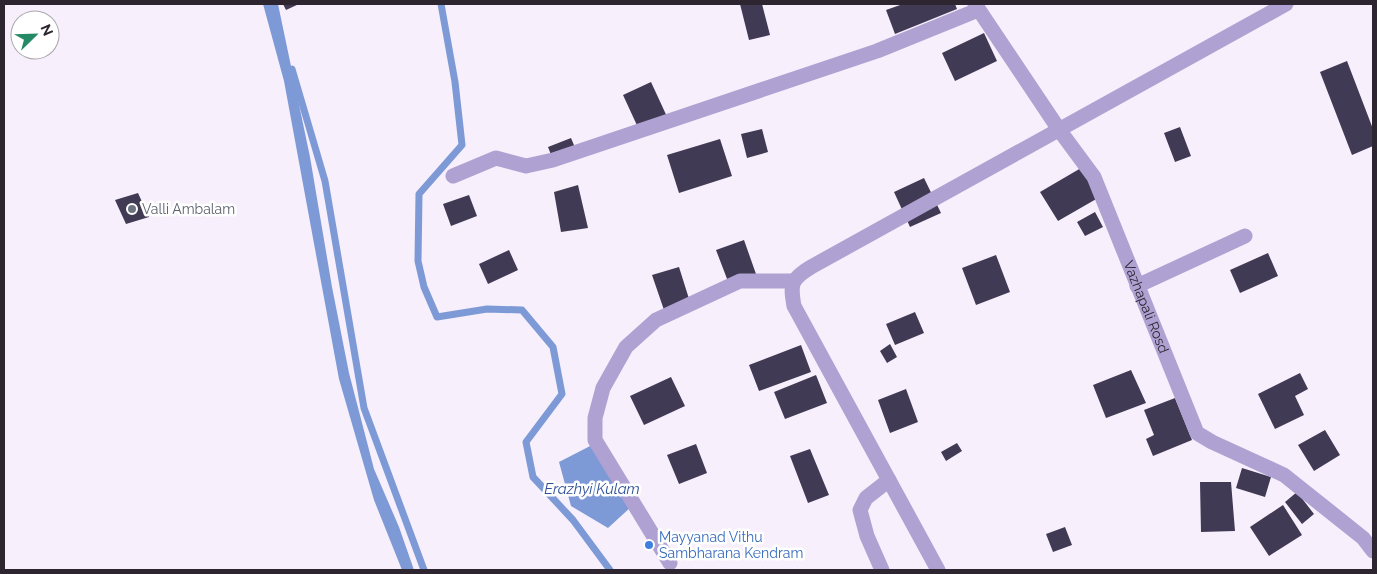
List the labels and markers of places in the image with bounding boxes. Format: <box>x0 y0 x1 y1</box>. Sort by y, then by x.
place label: Valli Ambalam <box>142 201 235 217</box>
marker: Valli Ambalam <box>126 203 138 215</box>
place label: Mayyanad Vithu Sambharana Kendram <box>659 529 803 561</box>
marker: Mayyanad Vithu Sambharana Kendram <box>643 539 655 551</box>

